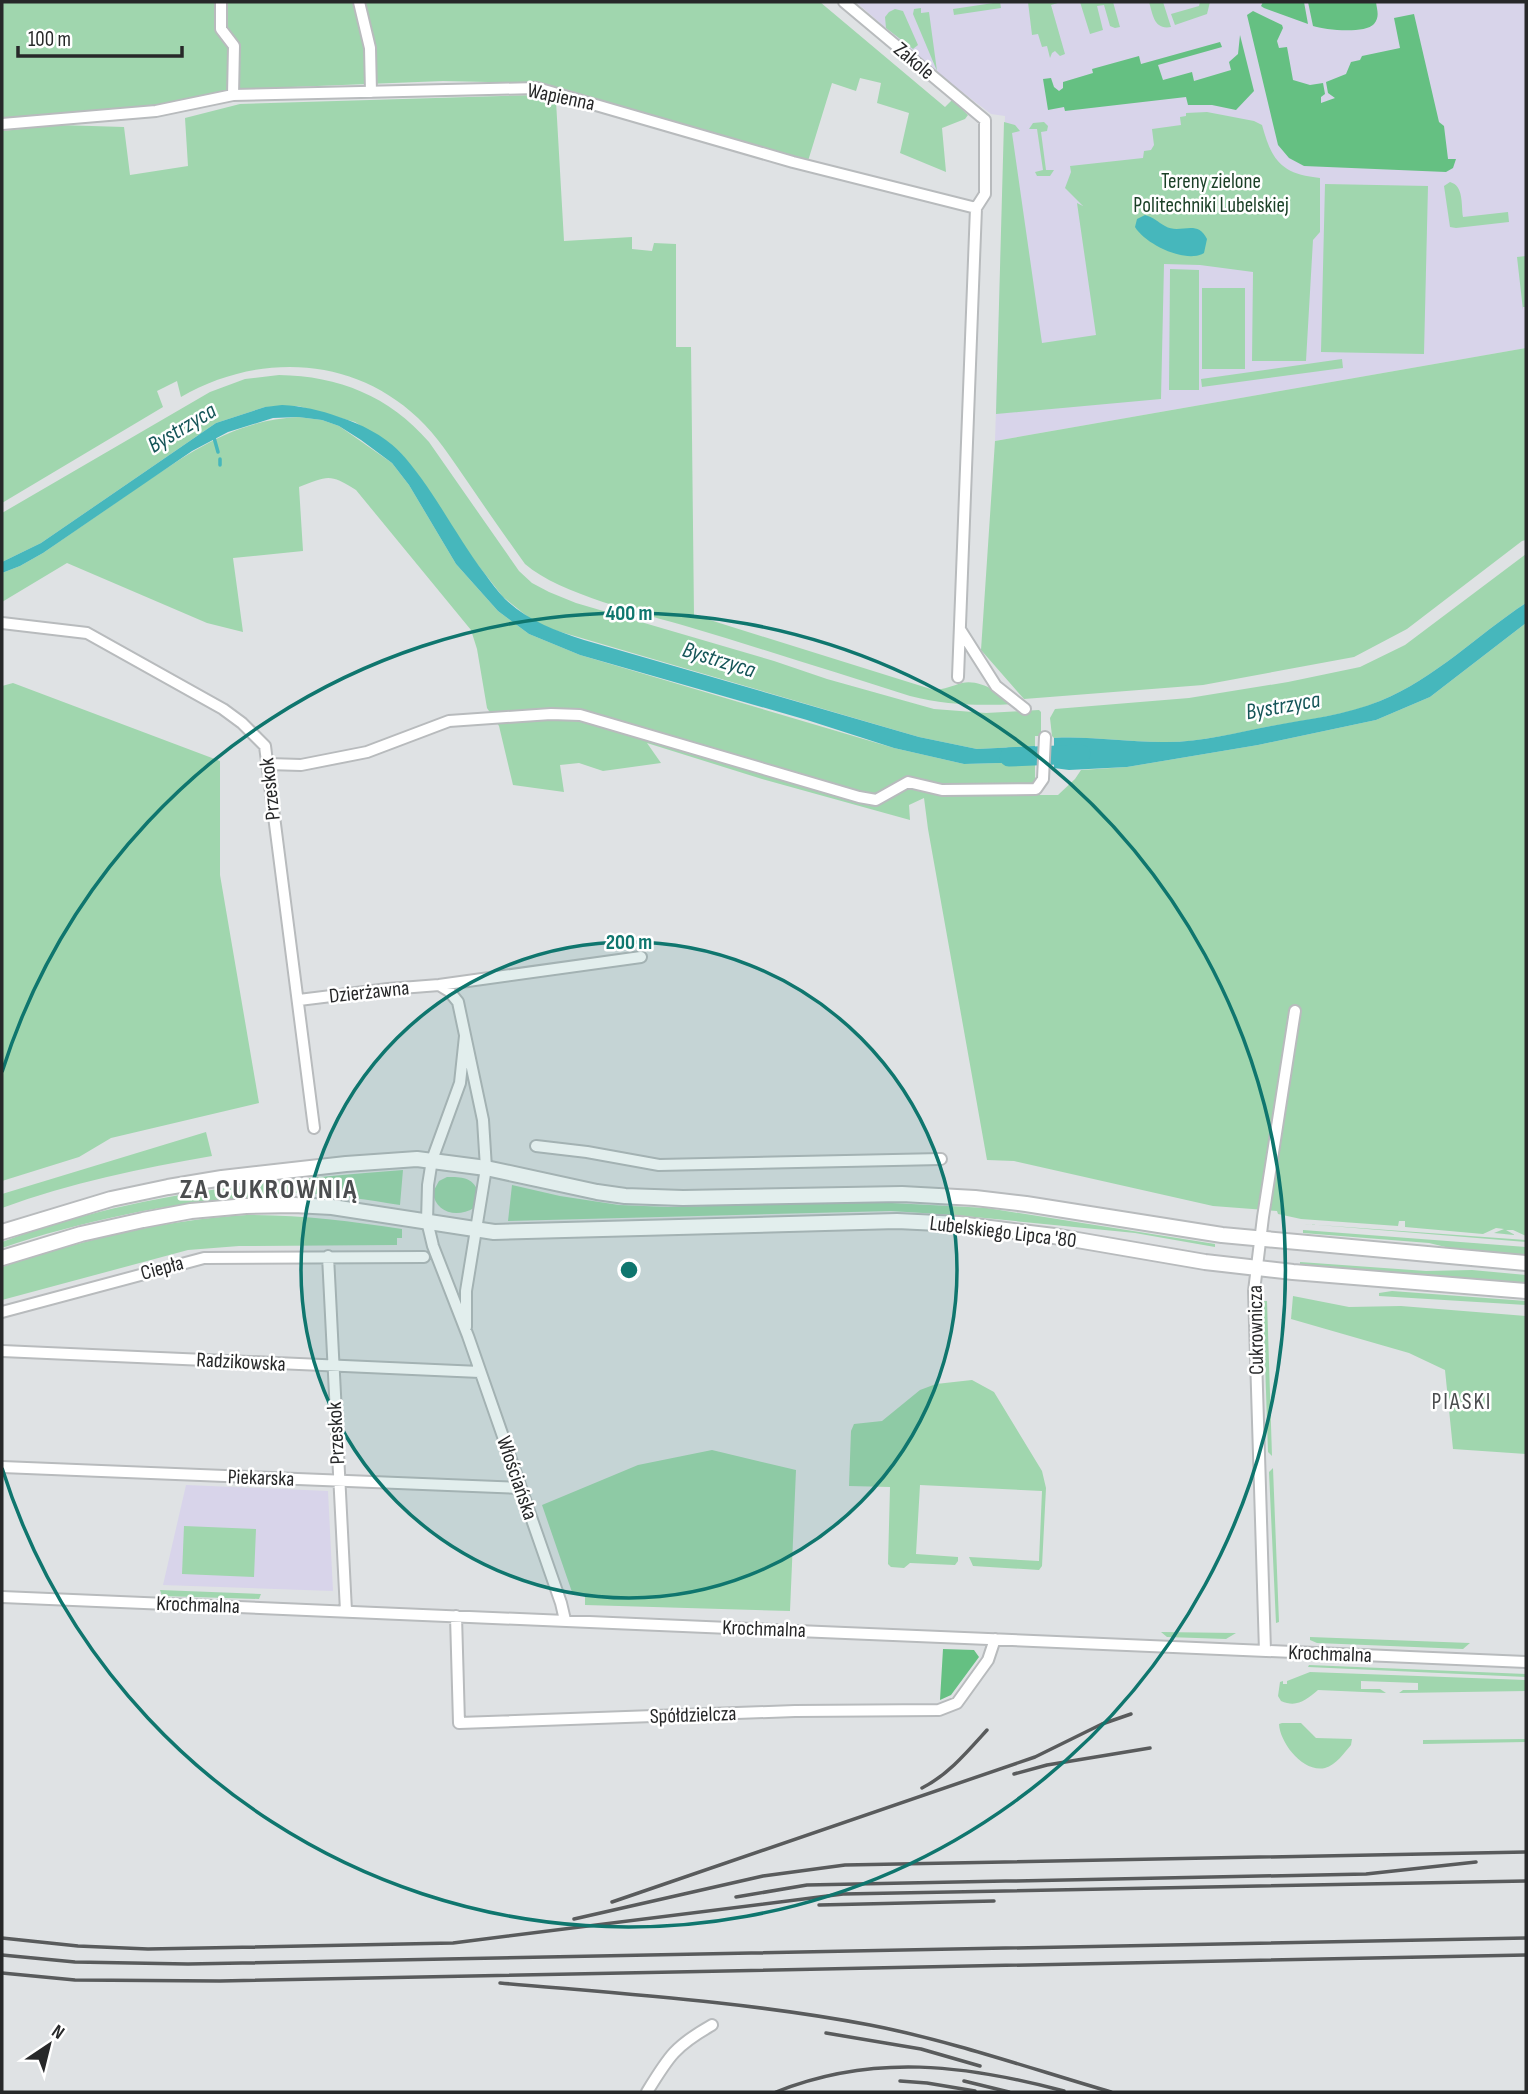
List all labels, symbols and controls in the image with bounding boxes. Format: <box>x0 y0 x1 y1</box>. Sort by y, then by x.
scale bar <box>18 14 182 58</box>
text: 100 m <box>28 27 71 52</box>
street label: Zakole <box>889 37 939 85</box>
street label: Wapienna <box>525 78 597 116</box>
park label: Tereny zielone Politechniki Lubelskiej <box>1133 169 1289 218</box>
water label: Bystrzyca <box>143 396 222 459</box>
text: 400 m <box>606 601 652 626</box>
water label: Bystrzyca <box>679 636 760 685</box>
water label: Bystrzyca <box>1244 686 1323 726</box>
street label: Przeskok <box>254 757 286 821</box>
text: 200 m <box>606 930 652 955</box>
street label: Dzierżawna <box>328 975 410 1009</box>
district label: ZA CUKROWNIĄ <box>180 1173 358 1206</box>
street label: Lubelskiego Lipca '80 <box>928 1211 1078 1253</box>
street label: Ciepła <box>138 1250 186 1286</box>
centre of rings <box>617 1258 641 1282</box>
street label: Cukrownicza <box>1243 1285 1269 1375</box>
street label: Radzikowska <box>196 1347 286 1377</box>
district label: PIASKI <box>1432 1388 1493 1416</box>
street label: Przeskok <box>322 1401 350 1465</box>
street label: Włościańska <box>491 1433 543 1523</box>
street label: Piekarska <box>227 1464 295 1492</box>
street label: Krochmalna <box>156 1591 240 1619</box>
street label: Krochmalna <box>722 1615 806 1643</box>
street label: Krochmalna <box>1288 1640 1372 1668</box>
street label: Spółdzielcza <box>649 1701 737 1729</box>
north arrow <box>14 2010 84 2080</box>
text: N <box>47 2020 69 2045</box>

